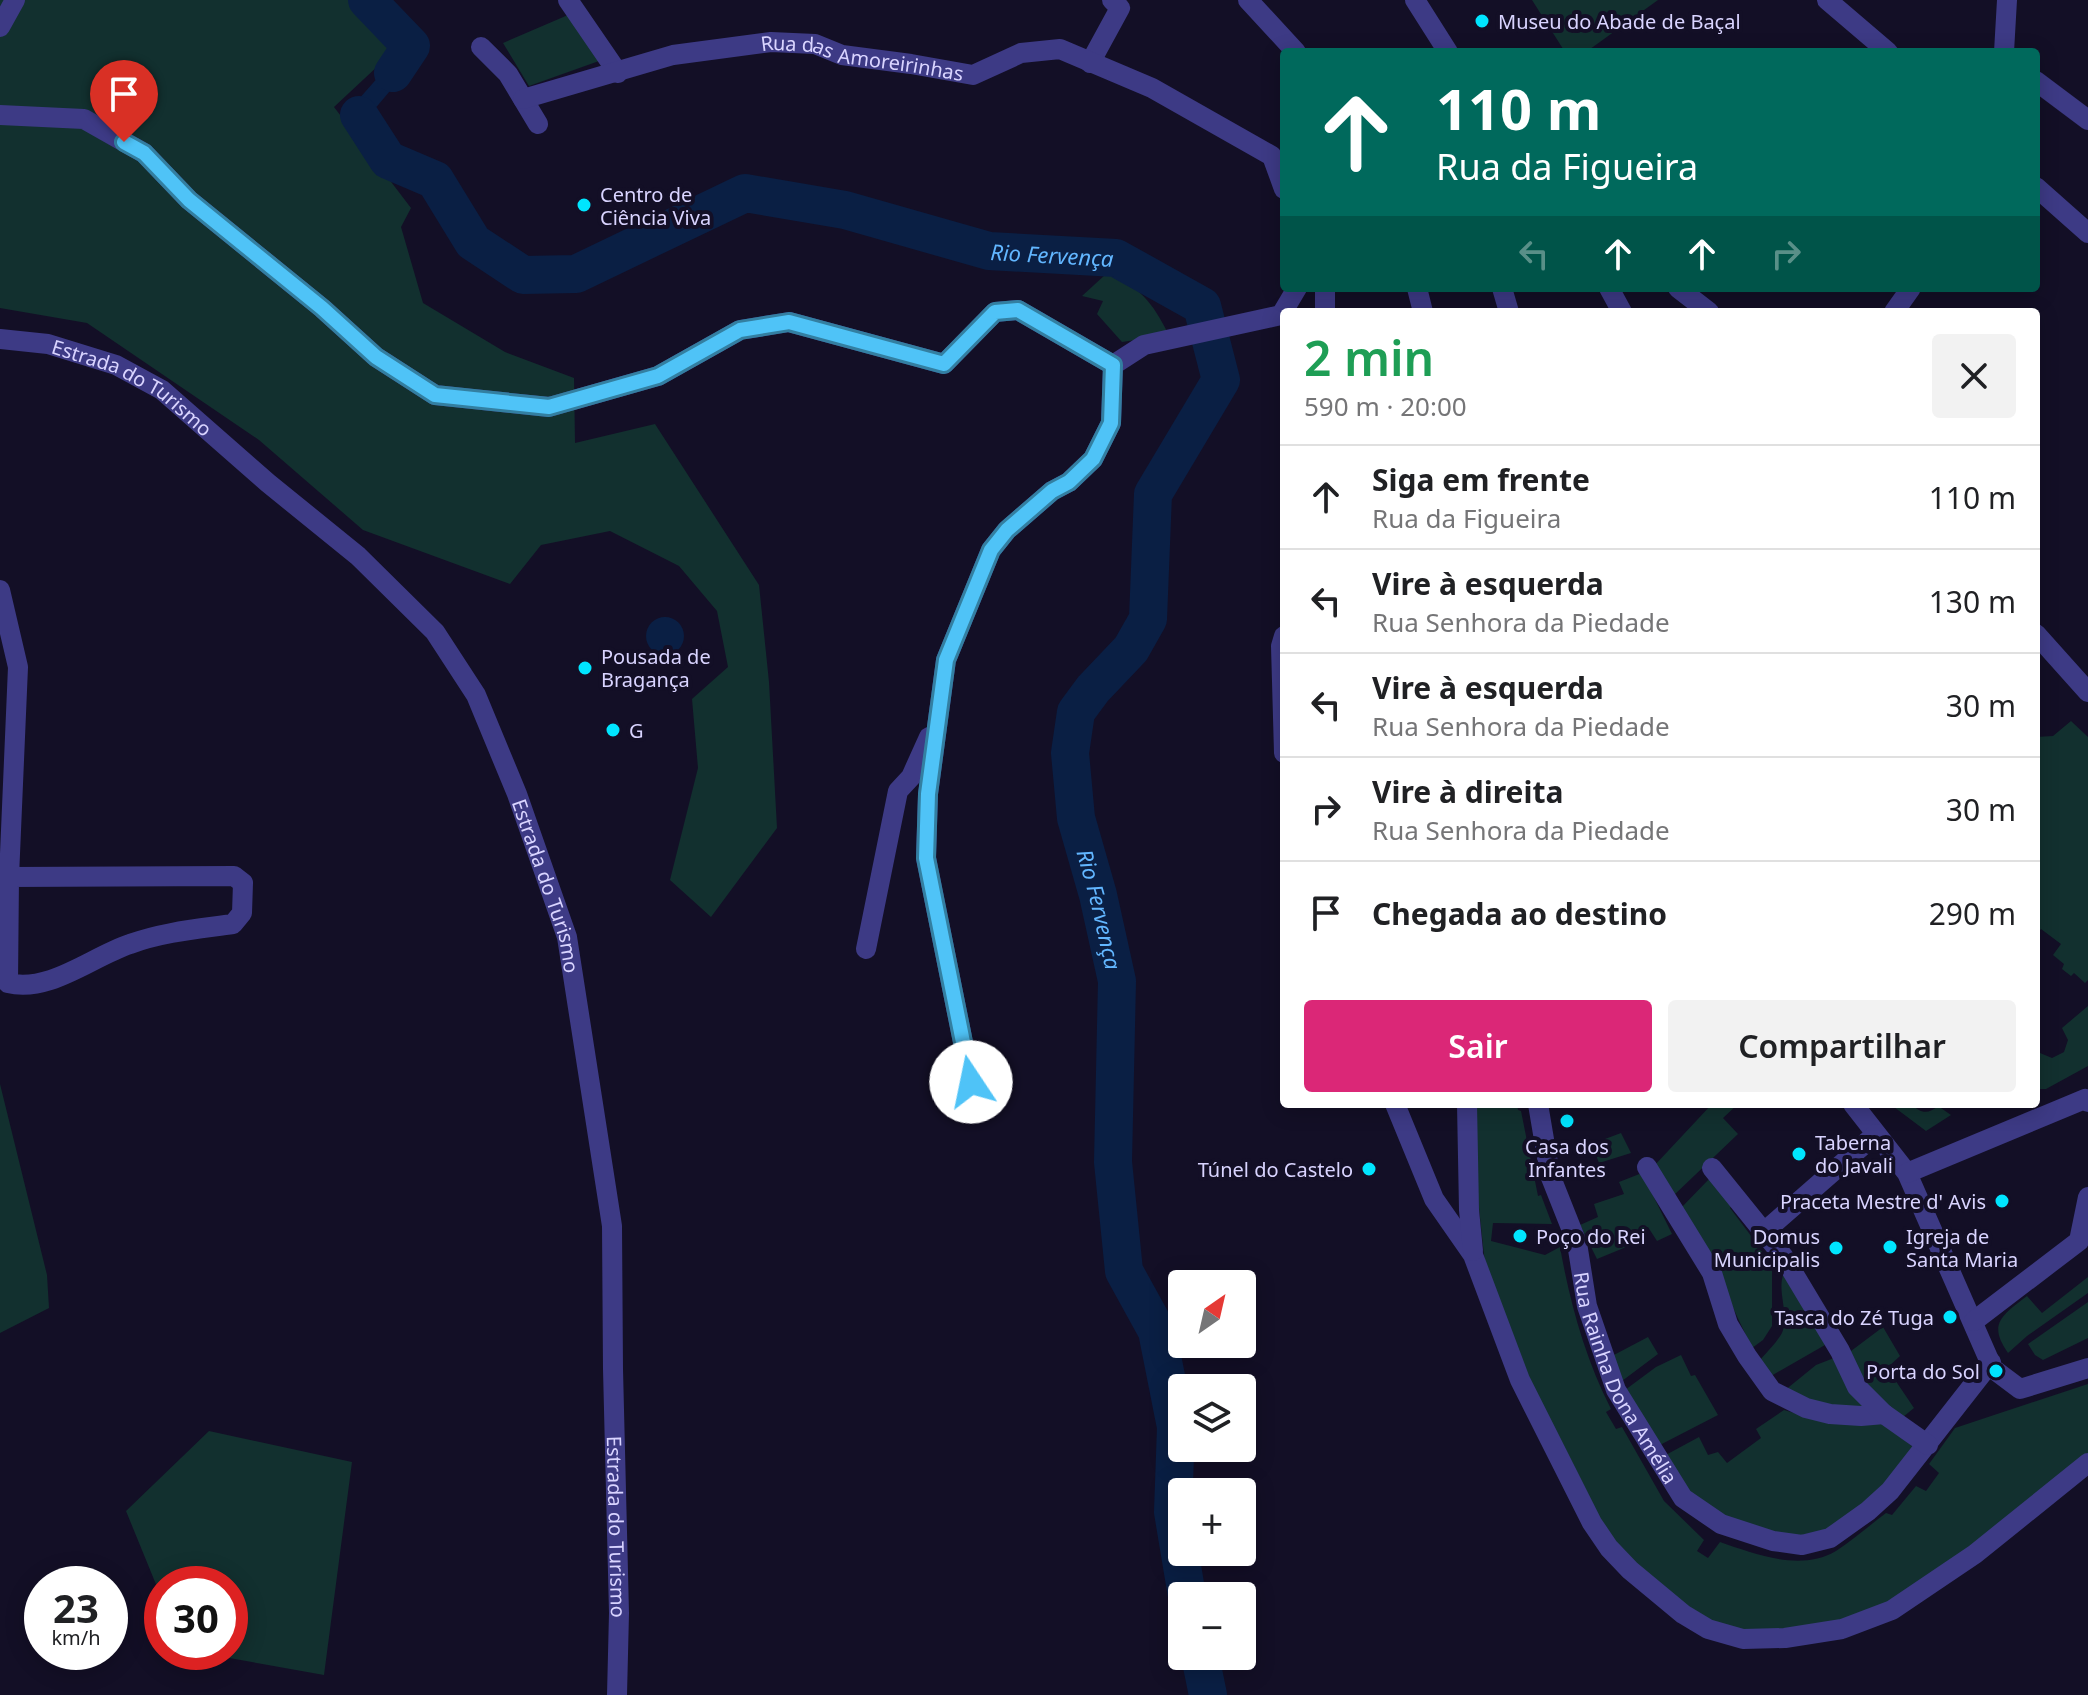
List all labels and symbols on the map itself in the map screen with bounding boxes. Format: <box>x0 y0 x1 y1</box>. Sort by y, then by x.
place label: Museu do Abade de Baçal <box>1498 8 1741 35</box>
marker: Museu do Abade de Baçal <box>1473 12 1491 30</box>
street label: Rua das Amoreirinhas <box>759 28 966 87</box>
pin <box>90 60 158 142</box>
place label: Centro de Ciência Viva <box>600 181 711 231</box>
marker: Centro de Ciência Viva <box>575 196 593 214</box>
water label: Rio Fervença <box>990 236 1115 273</box>
street label: Estrada do Turismo <box>49 333 218 442</box>
place label: Pousada de Bragança <box>601 643 711 693</box>
marker: Pousada de Bragança <box>576 659 594 677</box>
place label: G <box>629 717 644 744</box>
marker: G <box>604 721 622 739</box>
street label: Estrada do Turismo <box>506 795 586 975</box>
water label: Rio Fervença <box>1071 845 1129 973</box>
position arrow <box>929 1040 1013 1124</box>
marker: Casa dos Infantes <box>1558 1112 1576 1130</box>
place label: Taberna do Javali <box>1815 1129 1893 1179</box>
place label: Casa dos Infantes <box>1525 1133 1609 1183</box>
marker: Taberna do Javali <box>1790 1145 1808 1163</box>
place label: Túnel do Castelo <box>1198 1156 1353 1183</box>
marker: Túnel do Castelo <box>1360 1160 1378 1178</box>
place label: Praceta Mestre d' Avis <box>1780 1188 1986 1215</box>
marker: Praceta Mestre d' Avis <box>1993 1192 2011 1210</box>
place label: Poço do Rei <box>1536 1223 1646 1250</box>
place label: Domus Municipalis <box>1714 1223 1820 1273</box>
place label: Igreja de Santa Maria <box>1906 1223 2018 1273</box>
marker: Poço do Rei <box>1511 1227 1529 1245</box>
marker: Igreja de Santa Maria <box>1881 1238 1899 1256</box>
marker: Domus Municipalis <box>1827 1239 1845 1257</box>
north arrow <box>1168 1270 1256 1358</box>
street label: Rua Rainha Dona Amélia <box>1568 1270 1684 1489</box>
place label: Tasca do Zé Tuga <box>1774 1304 1934 1331</box>
marker: Tasca do Zé Tuga <box>1941 1308 1959 1326</box>
place label: Porta do Sol <box>1866 1358 1980 1385</box>
marker: Porta do Sol <box>1987 1362 2005 1380</box>
street label: Estrada do Turismo <box>601 1436 633 1618</box>
speed limit sign: 30 <box>144 1566 248 1670</box>

